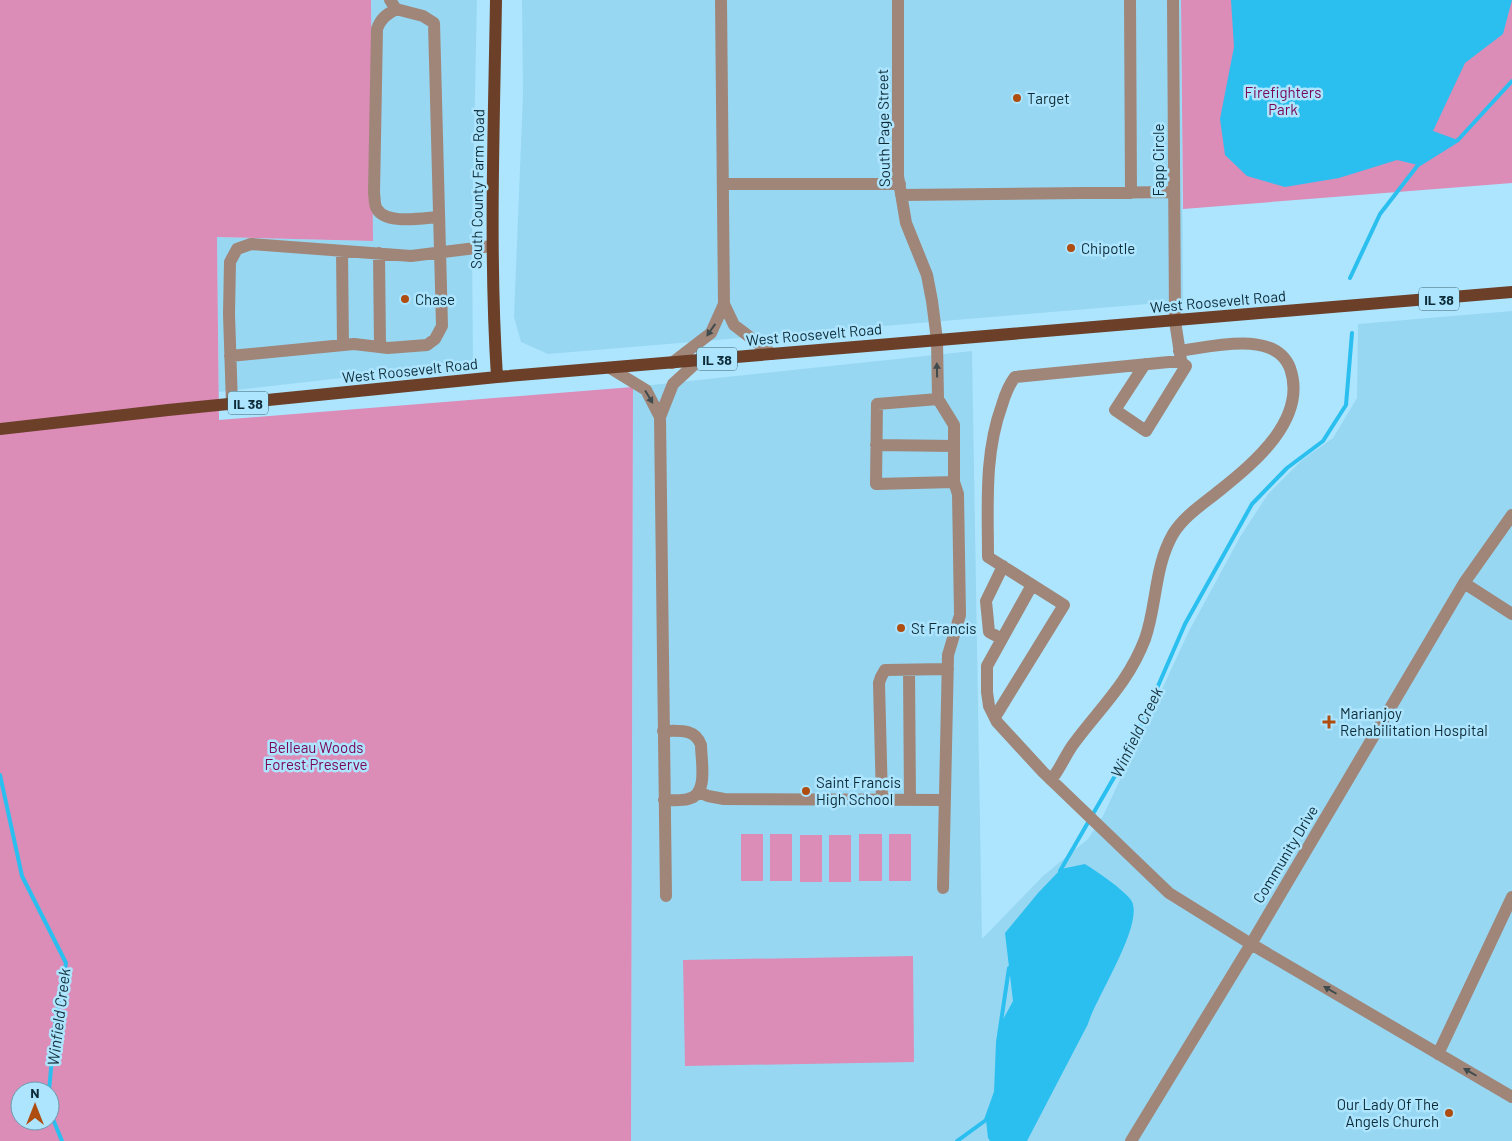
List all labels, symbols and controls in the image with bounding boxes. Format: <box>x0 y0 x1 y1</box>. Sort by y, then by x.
street label: South Page Street <box>873 69 893 187</box>
park label: Firefighters Park <box>1245 83 1321 118</box>
place label: Target <box>1027 89 1070 107</box>
marker: Target <box>1011 92 1023 104</box>
street label: South County Farm Road <box>467 109 487 269</box>
street label: Fapp Circle <box>1149 124 1167 196</box>
place label: Chipotle <box>1081 239 1135 257</box>
marker: Chipotle <box>1065 242 1077 254</box>
street label: West Roosevelt Road <box>1149 286 1287 316</box>
road number: IL 38 <box>1419 288 1459 310</box>
place label: Chase <box>415 290 455 308</box>
marker: Chase <box>399 293 411 305</box>
street label: West Roosevelt Road <box>745 319 883 349</box>
one-way arrow <box>706 323 716 337</box>
road number: IL 38 <box>697 348 737 370</box>
street label: West Roosevelt Road <box>341 354 479 386</box>
one-way arrow <box>933 362 941 378</box>
one-way arrow <box>644 390 653 403</box>
road number: IL 38 <box>228 392 268 414</box>
place label: St Francis <box>911 619 976 637</box>
marker: St Francis <box>895 622 907 634</box>
water label: Winfield Creek <box>1106 684 1166 780</box>
place label: Marianjoy Rehabilitation Hospital <box>1340 704 1488 739</box>
marker: Marianjoy Rehabilitation Hospital <box>1322 715 1336 729</box>
park label: Belleau Woods Forest Preserve <box>264 738 368 773</box>
place label: Saint Francis High School <box>816 773 901 808</box>
marker: Saint Francis High School <box>800 785 812 797</box>
street label: Community Drive <box>1249 802 1321 906</box>
water label: Winfield Creek <box>43 967 73 1067</box>
one-way arrow <box>1323 986 1336 995</box>
one-way arrow <box>1463 1068 1477 1077</box>
north arrow <box>10 1081 60 1131</box>
text: N <box>30 1084 40 1101</box>
place label: Our Lady Of The Angels Church <box>1337 1095 1439 1130</box>
marker: Our Lady Of The Angels Church <box>1443 1107 1455 1119</box>

